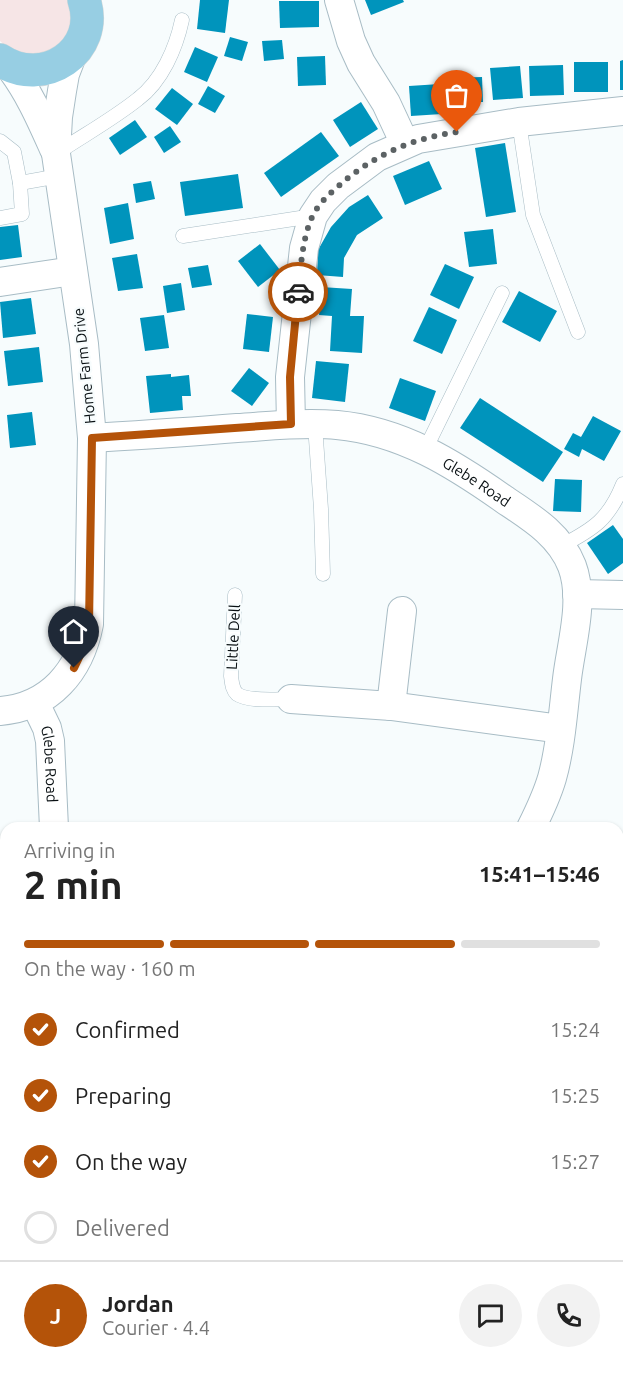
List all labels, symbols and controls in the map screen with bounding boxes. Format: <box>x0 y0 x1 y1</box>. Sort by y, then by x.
pin <box>431 70 482 132</box>
icon: bag <box>440 79 473 112</box>
courier <box>268 262 328 322</box>
icon: car <box>282 276 315 309</box>
street label: Home Farm Drive <box>69 307 99 425</box>
street label: Glebe Road <box>440 453 514 510</box>
street label: Little Dell <box>223 604 243 670</box>
pin <box>48 606 99 668</box>
icon: home <box>57 615 90 648</box>
street label: Glebe Road <box>38 724 61 803</box>
text: Arriving in <box>24 839 115 862</box>
text: 15:41–15:46 <box>479 861 600 886</box>
text: 2 min <box>24 863 123 906</box>
text: On the way · 160 m <box>24 957 196 980</box>
icon: check <box>24 1013 57 1046</box>
text: Confirmed <box>75 1017 180 1042</box>
text: 15:24 <box>550 1018 600 1041</box>
icon: check <box>24 1079 57 1112</box>
text: Preparing <box>75 1083 172 1108</box>
text: 15:25 <box>550 1084 600 1107</box>
icon: check <box>24 1145 57 1178</box>
text: On the way <box>75 1149 187 1174</box>
text: 15:27 <box>550 1150 600 1173</box>
text: Delivered <box>75 1215 170 1240</box>
button: chat <box>459 1284 522 1347</box>
button: phone <box>537 1284 600 1347</box>
text: Jordan <box>102 1291 174 1316</box>
text: J <box>50 1303 61 1328</box>
text: Courier · 4.4 <box>102 1316 210 1339</box>

